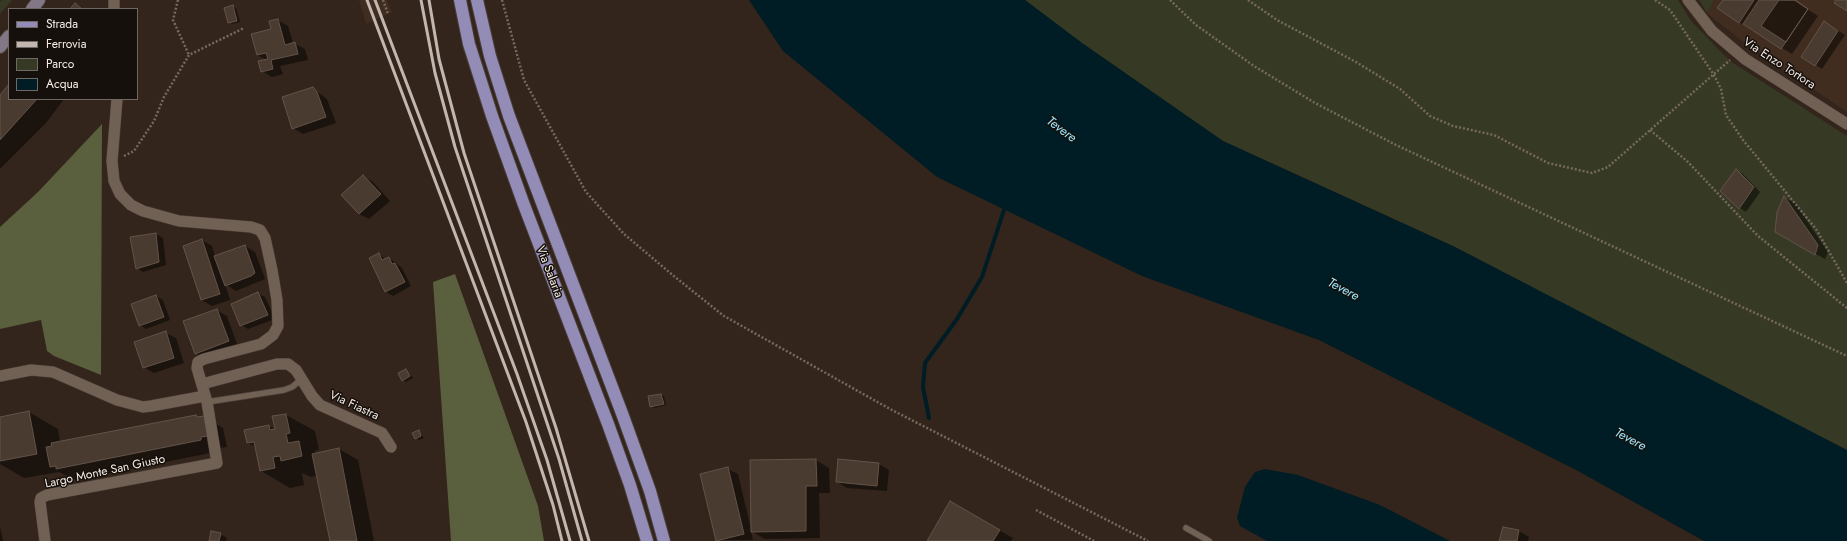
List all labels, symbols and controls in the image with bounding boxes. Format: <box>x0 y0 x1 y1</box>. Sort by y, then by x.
legend <box>8 8 138 100</box>
text: Strada <box>46 15 78 33</box>
text: Ferrovia <box>46 35 86 53</box>
street label: Via Enzo Tortora <box>1740 35 1818 93</box>
text: Parco <box>46 55 74 73</box>
text: Acqua <box>46 75 79 93</box>
water label: Tevere <box>1043 114 1079 146</box>
street label: Via Salaria <box>533 244 565 300</box>
water label: Tevere <box>1325 275 1361 305</box>
street label: Via Fiastra <box>327 388 381 424</box>
water label: Tevere <box>1612 425 1648 455</box>
street label: Largo Monte San Giusto <box>44 452 166 492</box>

